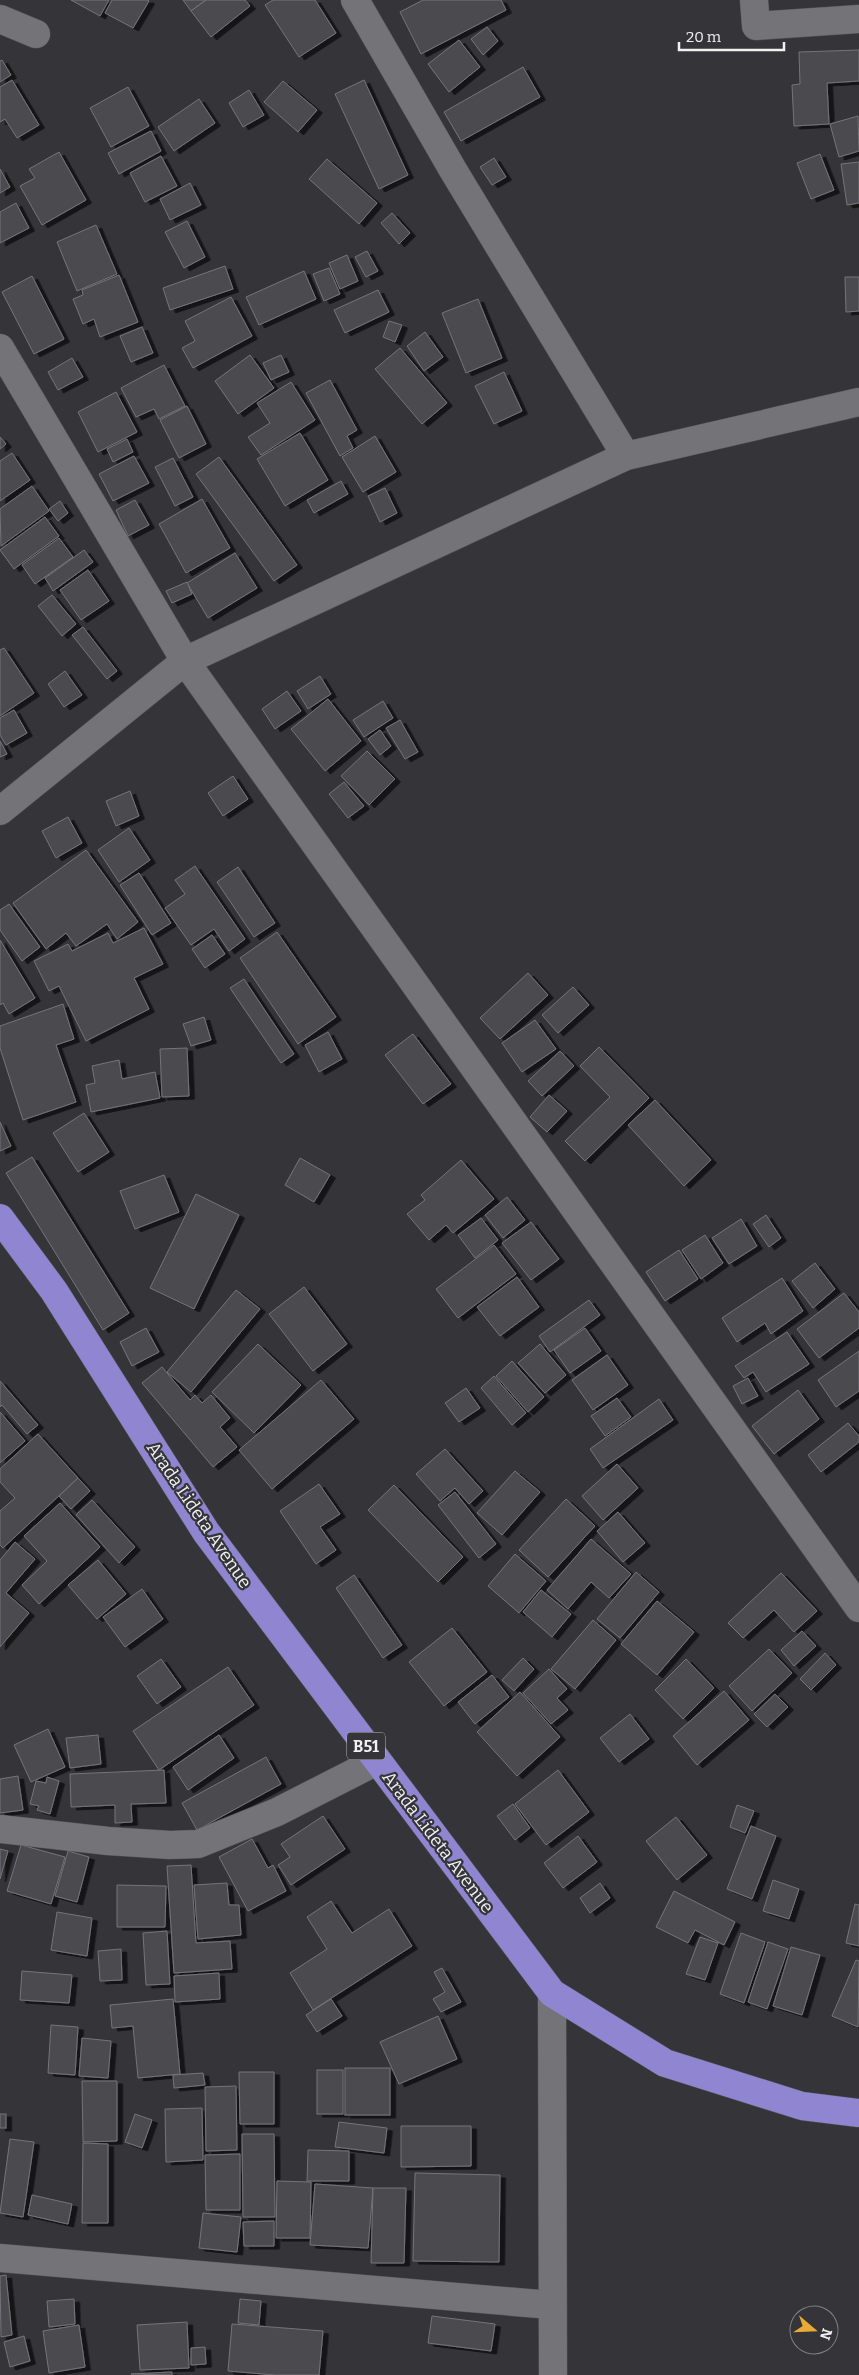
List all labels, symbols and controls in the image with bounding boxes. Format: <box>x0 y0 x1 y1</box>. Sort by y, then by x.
scale bar <box>679 20 784 52</box>
text: 20 m <box>686 28 722 46</box>
street label: Arada Lideta Avenue <box>142 1437 256 1593</box>
road number: B51 <box>347 1732 385 1760</box>
street label: Arada Lideta Avenue <box>377 1767 499 1917</box>
north arrow <box>789 2305 839 2355</box>
text: N <box>816 2326 836 2342</box>

